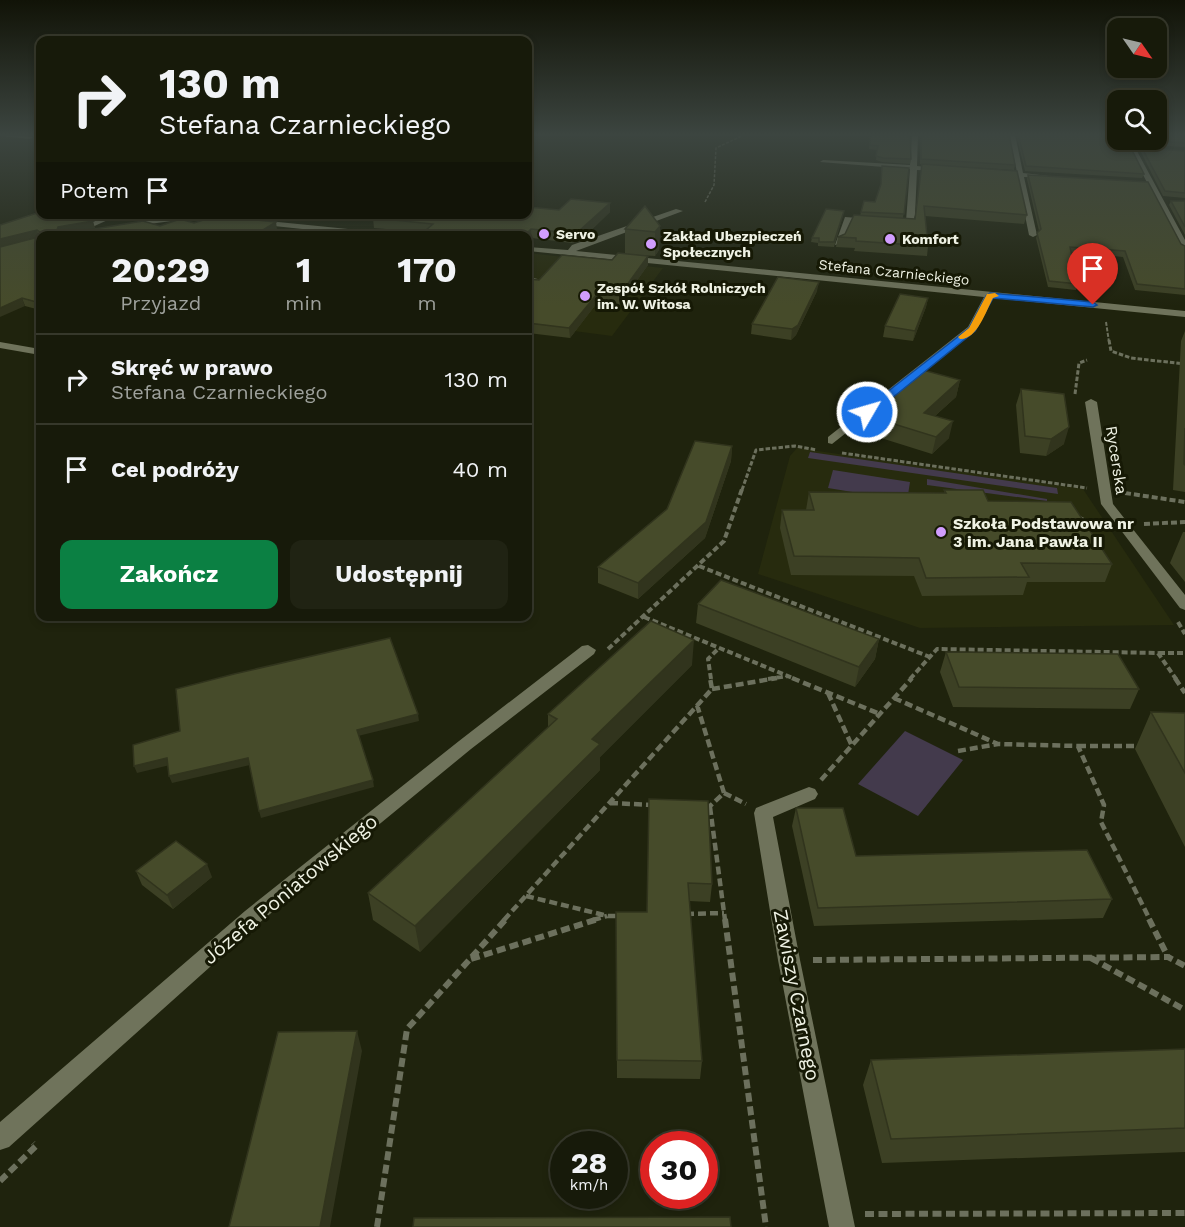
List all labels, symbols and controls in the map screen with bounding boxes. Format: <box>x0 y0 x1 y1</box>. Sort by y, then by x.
north arrow <box>1107 18 1167 78</box>
map controls <box>1107 18 1167 150</box>
text: 130 m <box>159 59 281 108</box>
icon: right <box>60 60 138 138</box>
button: search <box>1107 90 1167 150</box>
text: Stefana Czarnieckiego <box>159 109 451 141</box>
icon: arrive <box>141 174 174 207</box>
text: Potem <box>60 178 129 203</box>
place label: Servo <box>556 226 595 242</box>
marker: Servo <box>537 227 551 241</box>
place label: Zakład Ubezpieczeń Społecznych <box>663 228 802 260</box>
place label: Komfort <box>902 231 959 247</box>
marker: Komfort <box>883 232 897 246</box>
marker: Zakład Ubezpieczeń Społecznych <box>644 237 658 251</box>
pin <box>1067 243 1118 305</box>
text: 20:29 <box>111 249 210 291</box>
text: 1 <box>296 249 311 291</box>
text: 170 <box>397 249 457 291</box>
icon: arrive <box>1076 252 1109 285</box>
street label: Stefana Czarnieckiego <box>818 256 970 288</box>
place label: Zespół Szkół Rolniczych im. W. Witosa <box>597 280 766 312</box>
marker: Zespół Szkół Rolniczych im. W. Witosa <box>578 289 592 303</box>
text: Przyjazd <box>120 291 201 315</box>
text: min <box>285 291 322 315</box>
text: m <box>418 291 437 315</box>
text: Skręć w prawo <box>111 355 273 380</box>
icon: right <box>60 363 93 396</box>
text: 130 m <box>444 367 508 392</box>
text: Stefana Czarnieckiego <box>111 380 327 404</box>
position arrow <box>835 380 899 444</box>
street label: Rycerska <box>1102 424 1131 496</box>
icon: arrive <box>60 453 93 486</box>
text: Cel podróży <box>111 457 239 482</box>
text: 40 m <box>452 457 508 482</box>
place label: Szkoła Podstawowa nr 3 im. Jana Pawła II <box>953 514 1134 551</box>
marker: Szkoła Podstawowa nr 3 im. Jana Pawła II <box>934 525 948 539</box>
button: Zakończ <box>60 540 278 609</box>
button: Udostępnij <box>290 540 508 609</box>
street label: Józefa Poniatowskiego <box>198 809 382 969</box>
street label: Zawiszy Czarnego <box>769 907 825 1083</box>
speed limit sign: 30 <box>640 1131 718 1209</box>
text: 28 <box>571 1145 607 1180</box>
text: km/h <box>570 1176 608 1194</box>

